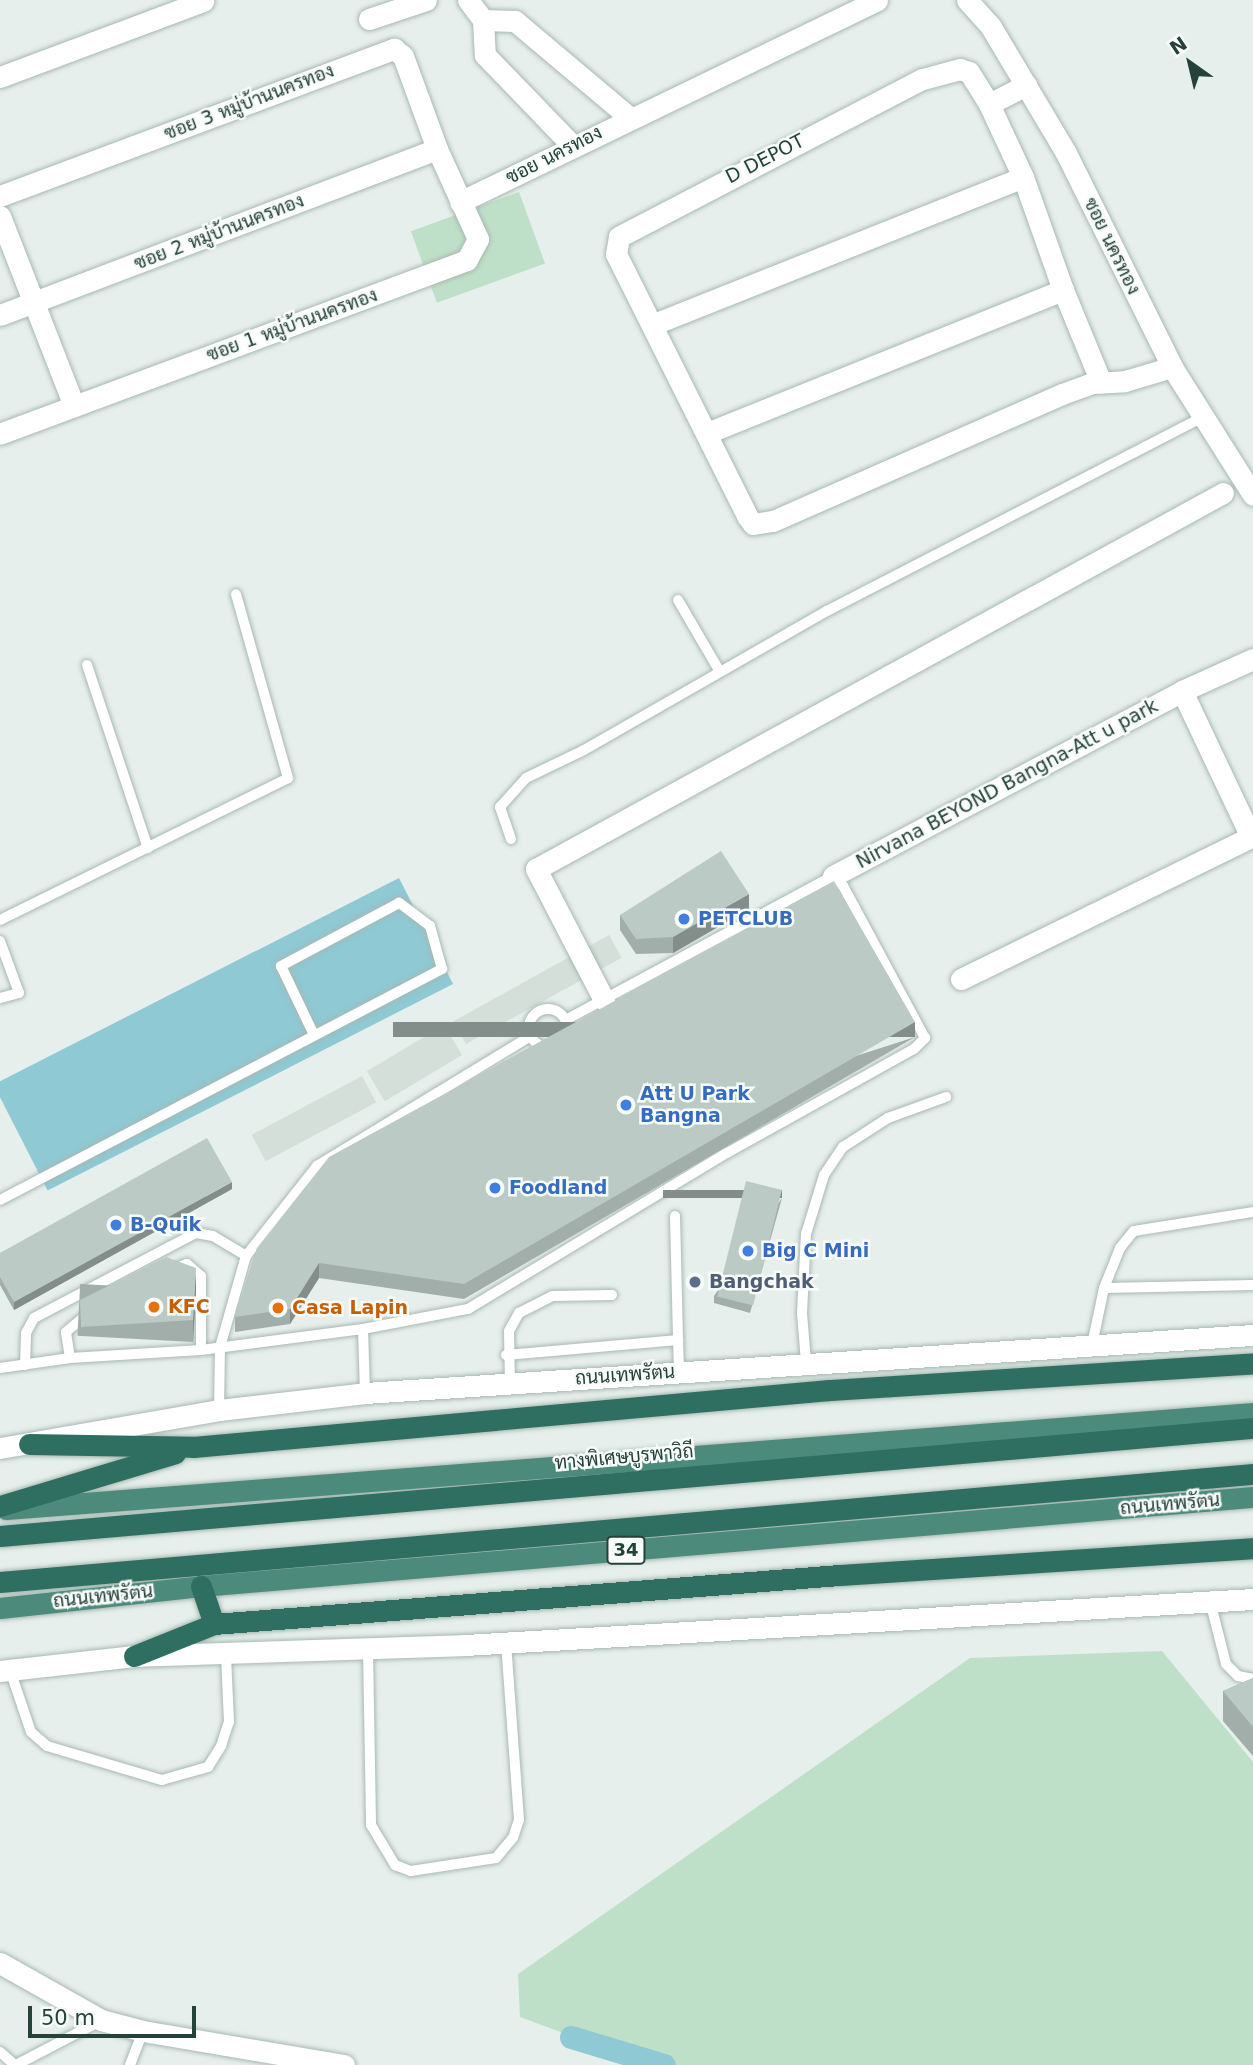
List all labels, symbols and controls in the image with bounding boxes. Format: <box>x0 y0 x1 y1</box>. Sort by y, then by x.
north arrow <box>1155 28 1225 98</box>
text: N <box>1166 32 1191 59</box>
street label: ซอย 3 หมู่บ้านนครทอง <box>161 59 337 145</box>
street label: ซอย นครทอง <box>502 121 606 189</box>
street label: D DEPOT <box>722 129 808 189</box>
street label: ซอย 2 หมู่บ้านนครทอง <box>131 189 307 275</box>
street label: ซอย นครทอง <box>1079 194 1145 298</box>
street label: ซอย 1 หมู่บ้านนครทอง <box>203 283 381 367</box>
street label: Nirvana BEYOND Bangna-Att u park <box>852 694 1162 874</box>
place label: PETCLUB <box>698 908 793 930</box>
marker: PETCLUB <box>676 911 692 927</box>
place label: Att U Park Bangna <box>640 1083 750 1127</box>
marker: Att U Park Bangna <box>618 1097 634 1113</box>
place label: Foodland <box>509 1177 607 1199</box>
marker: Foodland <box>487 1180 503 1196</box>
place label: B-Quik <box>130 1214 201 1236</box>
marker: B-Quik <box>108 1217 124 1233</box>
place label: Big C Mini <box>762 1240 869 1262</box>
marker: Big C Mini <box>740 1243 756 1259</box>
place label: Bangchak <box>709 1271 814 1293</box>
marker: Bangchak <box>687 1274 703 1290</box>
place label: KFC <box>168 1296 210 1318</box>
place label: Casa Lapin <box>292 1297 408 1319</box>
marker: KFC <box>146 1299 162 1315</box>
marker: Casa Lapin <box>270 1300 286 1316</box>
street label: ถนนเทพรัตน <box>574 1360 676 1390</box>
street label: ทางพิเศษบูรพาวิถี <box>554 1440 694 1474</box>
street label: ถนนเทพรัตน <box>1119 1488 1221 1520</box>
road number: 34 <box>605 1535 647 1564</box>
street label: ถนนเทพรัตน <box>52 1579 154 1613</box>
scale bar <box>32 1992 200 2036</box>
text: 50 m <box>41 2006 95 2030</box>

